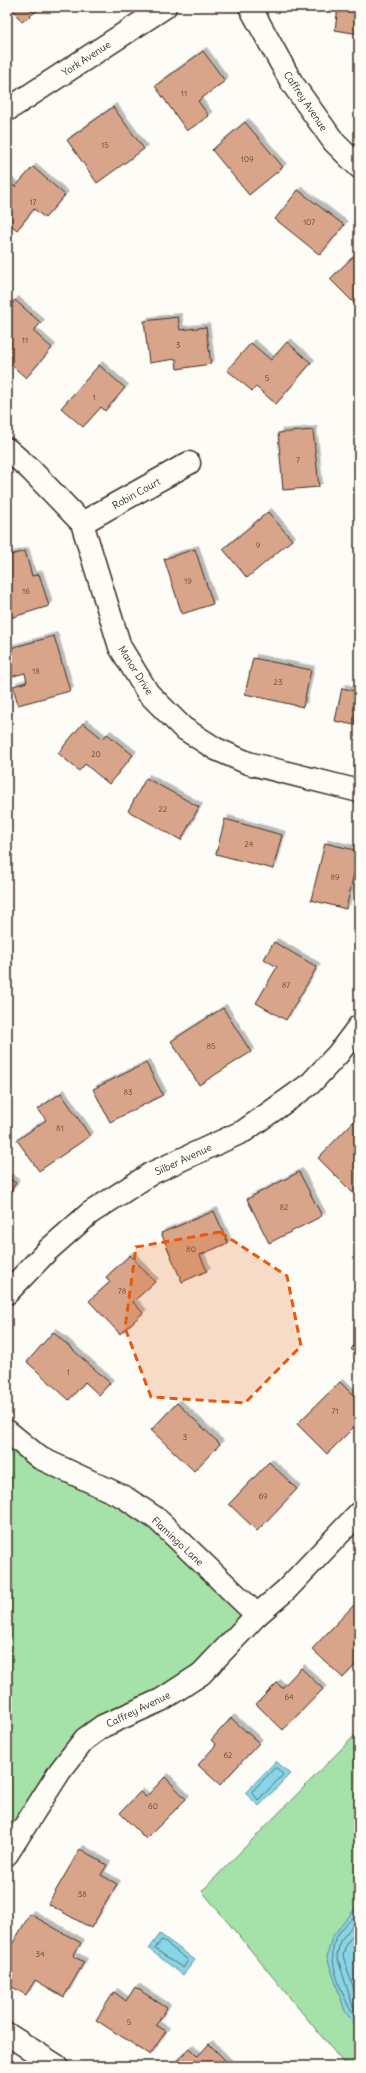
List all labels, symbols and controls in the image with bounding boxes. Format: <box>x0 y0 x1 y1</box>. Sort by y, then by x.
street label: York Avenue <box>59 38 113 79</box>
street label: Caffrey Avenue <box>281 69 330 134</box>
house number: 11 <box>181 88 187 98</box>
house number: 15 <box>101 140 109 150</box>
house number: 109 <box>240 154 254 164</box>
house number: 17 <box>29 197 37 207</box>
house number: 107 <box>303 217 315 227</box>
house number: 11 <box>22 335 28 345</box>
house number: 3 <box>176 340 181 350</box>
house number: 5 <box>265 373 270 383</box>
house number: 1 <box>92 392 96 402</box>
house number: 7 <box>296 455 300 465</box>
street label: Robin Court <box>110 475 163 512</box>
house number: 9 <box>256 540 261 550</box>
house number: 19 <box>184 576 192 586</box>
house number: 16 <box>22 586 30 596</box>
street label: Manor Drive <box>115 643 156 697</box>
house number: 18 <box>32 666 40 676</box>
house number: 23 <box>274 677 283 687</box>
house number: 20 <box>91 749 101 759</box>
house number: 22 <box>159 804 168 814</box>
house number: 24 <box>245 839 254 849</box>
house number: 89 <box>330 872 340 882</box>
house number: 87 <box>282 980 290 990</box>
house number: 85 <box>206 1041 216 1051</box>
house number: 83 <box>123 1087 133 1097</box>
house number: 81 <box>56 1123 64 1133</box>
street label: Silber Avenue <box>153 1141 214 1178</box>
house number: 82 <box>280 1202 289 1212</box>
house number: 80 <box>186 1244 196 1254</box>
house number: 78 <box>118 1286 127 1296</box>
house number: 1 <box>66 1367 70 1377</box>
house number: 71 <box>331 1406 339 1416</box>
house number: 3 <box>183 1432 188 1442</box>
house number: 69 <box>258 1491 268 1501</box>
street label: Flamingo Lane <box>149 1514 206 1569</box>
street label: Caffrey Avenue <box>104 1688 172 1731</box>
house number: 64 <box>284 1692 294 1702</box>
house number: 62 <box>224 1750 233 1760</box>
house number: 60 <box>148 1801 158 1811</box>
house number: 38 <box>77 1889 87 1899</box>
house number: 34 <box>35 1949 45 1959</box>
house number: 5 <box>127 2017 132 2027</box>

